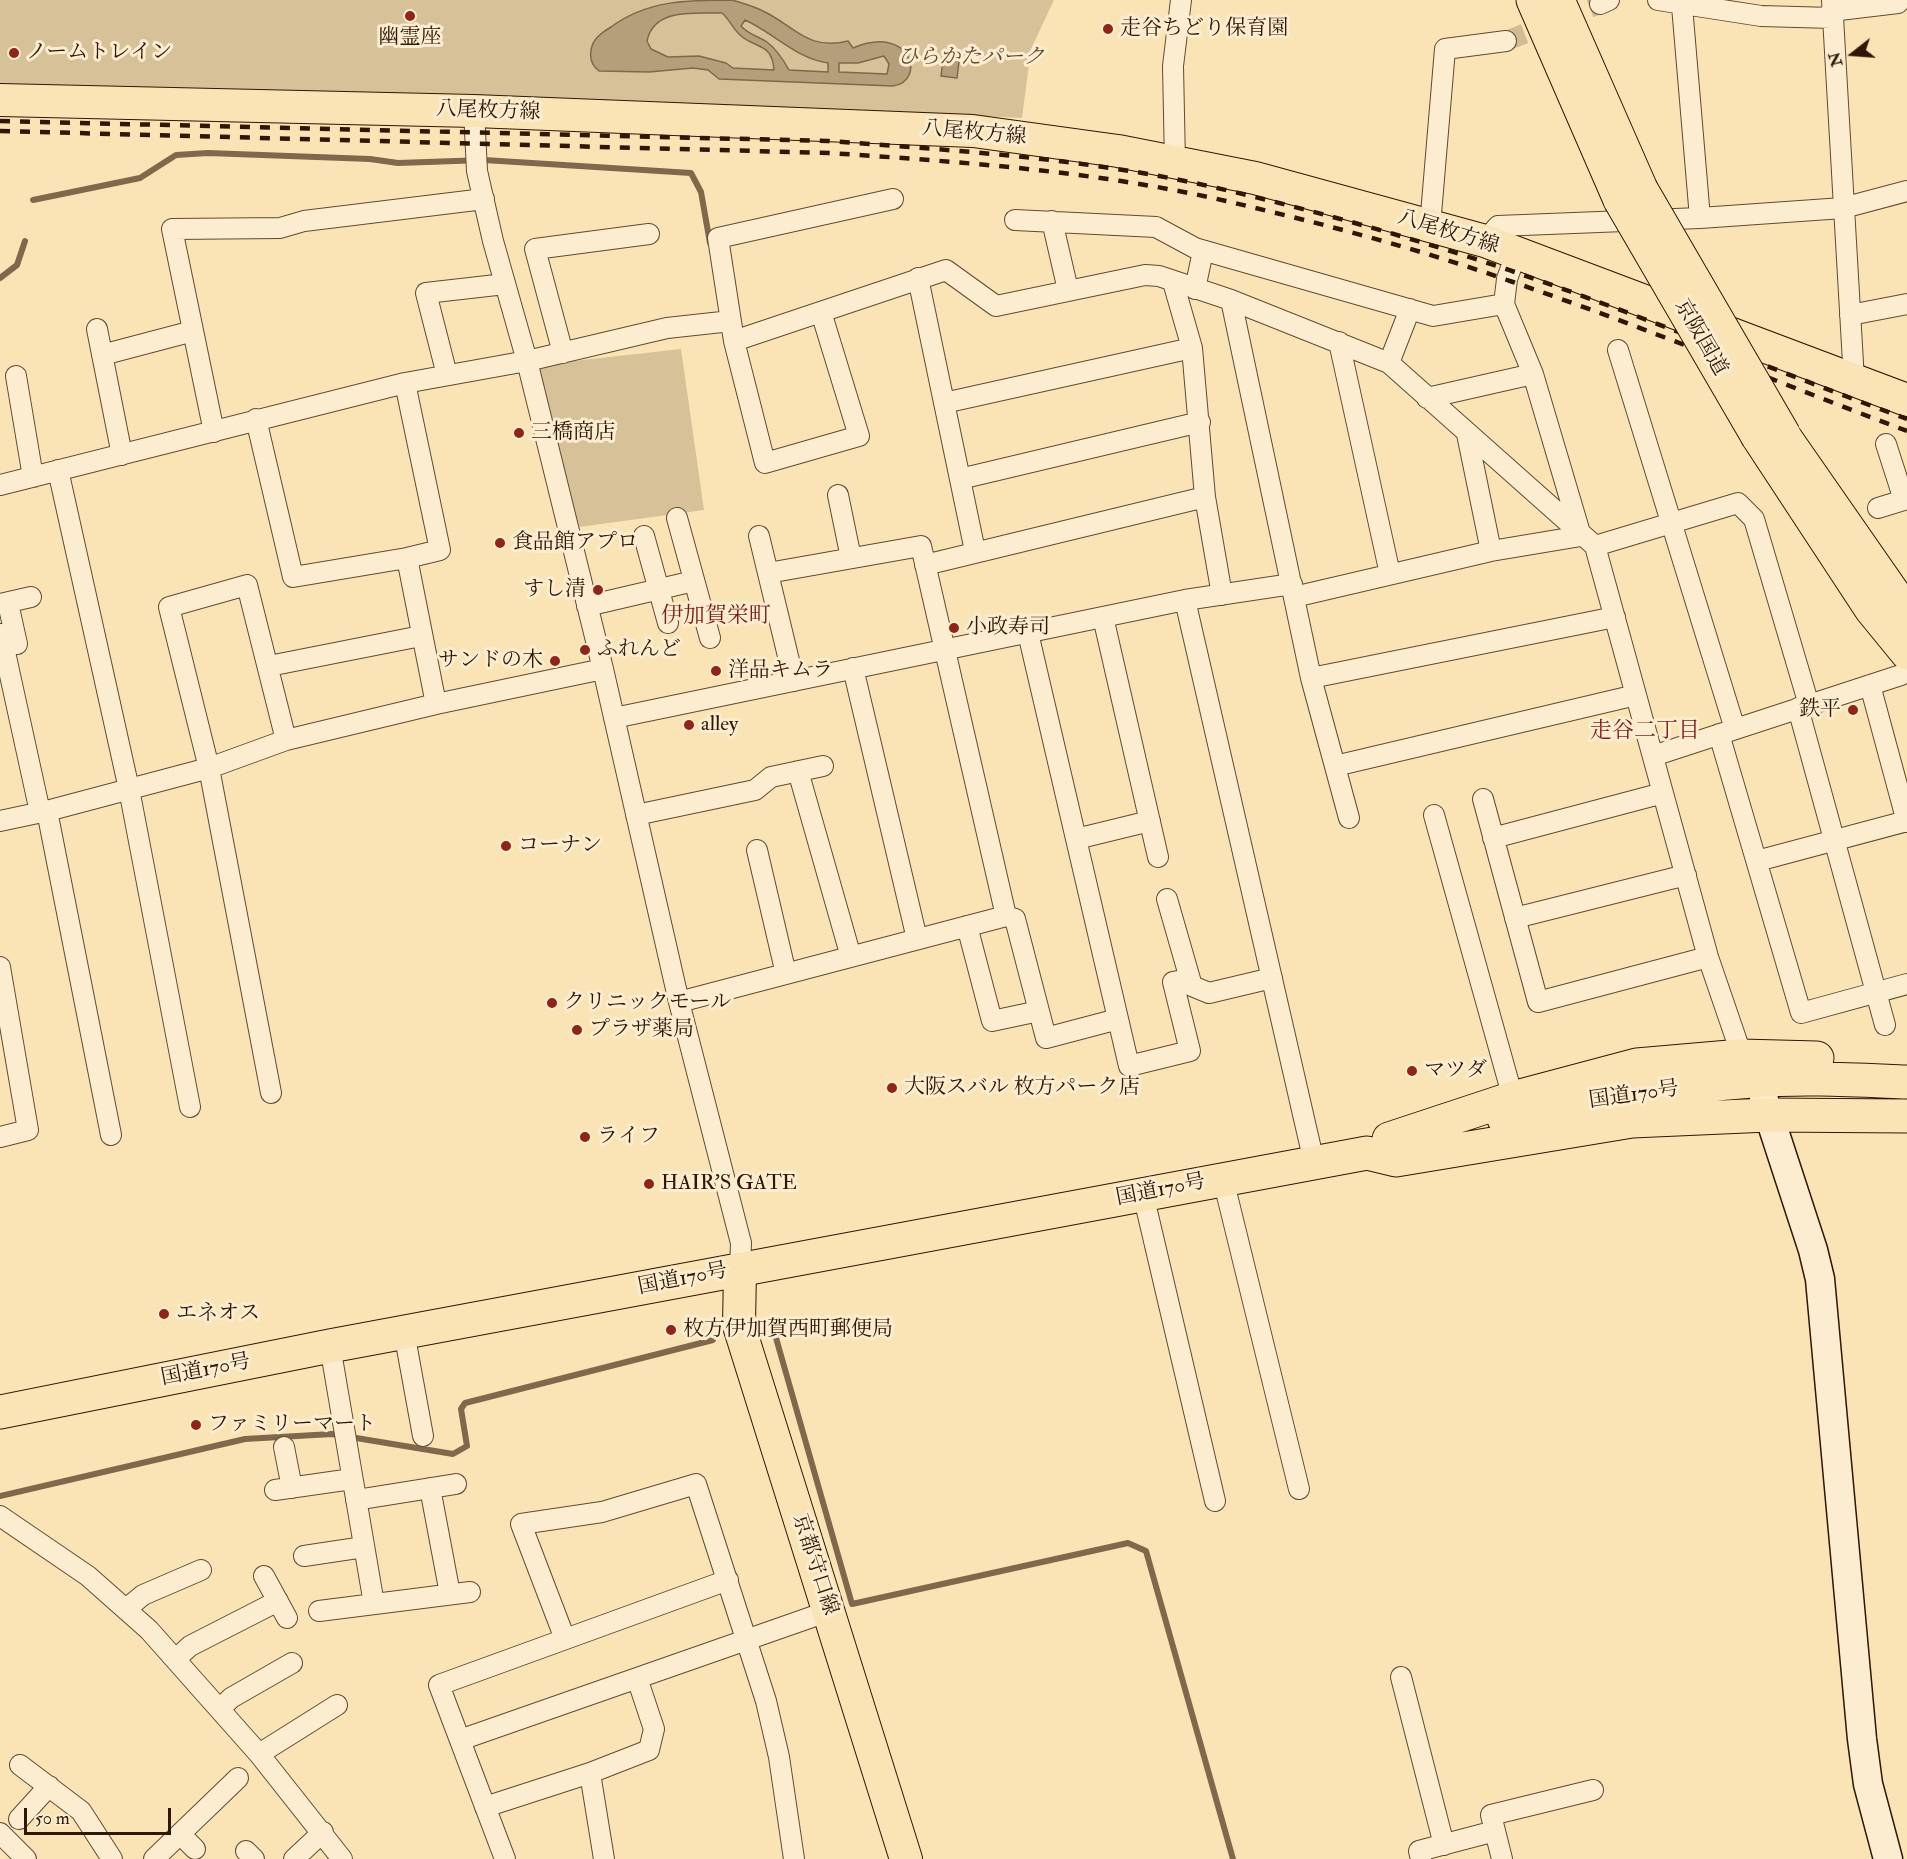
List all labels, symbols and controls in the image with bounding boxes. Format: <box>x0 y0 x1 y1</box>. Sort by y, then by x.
marker: 幽霊座 <box>403 9 417 23</box>
place label: 走谷ちどり保育園 <box>1120 16 1288 42</box>
marker: 走谷ちどり保育園 <box>1101 22 1115 36</box>
north arrow <box>1823 24 1883 84</box>
place label: 幽霊座 <box>379 25 441 51</box>
place label: ノームトレイン <box>26 40 172 66</box>
park label: ひらかたパーク <box>898 45 1044 71</box>
marker: ノームトレイン <box>7 46 21 60</box>
text: N <box>1824 49 1847 69</box>
street label: 八尾枚方線 <box>435 98 541 126</box>
street label: 八尾枚方線 <box>921 117 1027 151</box>
street label: 八尾枚方線 <box>1394 206 1502 260</box>
street label: 京阪国道 <box>1668 295 1732 381</box>
place label: 三橋商店 <box>531 420 615 446</box>
marker: 三橋商店 <box>512 426 526 440</box>
place label: 食品館アプロ <box>512 530 638 556</box>
marker: 食品館アプロ <box>493 536 507 550</box>
place label: すし清 <box>523 577 586 603</box>
marker: すし清 <box>591 583 605 597</box>
district label: 伊加賀栄町 <box>661 604 771 630</box>
place label: 小政寿司 <box>966 615 1050 641</box>
marker: 小政寿司 <box>947 621 961 635</box>
place label: ふれんど <box>597 637 681 663</box>
marker: ふれんど <box>578 643 592 657</box>
place label: サンドの木 <box>438 648 543 674</box>
marker: サンドの木 <box>548 654 562 668</box>
place label: 洋品キムラ <box>728 658 833 684</box>
marker: 洋品キムラ <box>709 664 723 678</box>
place label: 鉄平 <box>1799 697 1841 723</box>
marker: 鉄平 <box>1846 703 1860 717</box>
place label: alley <box>701 712 738 738</box>
marker: alley <box>682 718 696 732</box>
district label: 走谷二丁目 <box>1590 719 1700 745</box>
place label: コーナン <box>518 833 602 859</box>
marker: コーナン <box>499 839 513 853</box>
place label: クリニックモール <box>564 990 731 1016</box>
marker: クリニックモール <box>545 996 559 1010</box>
place label: プラザ薬局 <box>589 1017 694 1043</box>
marker: プラザ薬局 <box>570 1023 584 1037</box>
place label: マツダ <box>1424 1058 1487 1084</box>
marker: マツダ <box>1405 1064 1419 1078</box>
place label: 大阪スバル 枚方パーク店 <box>904 1075 1139 1101</box>
street label: 国道170号 <box>1587 1077 1681 1115</box>
marker: 大阪スバル 枚方パーク店 <box>885 1081 899 1095</box>
place label: ライフ <box>597 1124 660 1150</box>
marker: ライフ <box>578 1130 592 1144</box>
street label: 国道170号 <box>1114 1170 1208 1212</box>
place label: HAIR’S GATE <box>661 1171 797 1197</box>
marker: HAIR’S GATE <box>642 1177 656 1191</box>
street label: 国道170号 <box>636 1259 730 1301</box>
place label: エネオス <box>176 1301 260 1327</box>
marker: エネオス <box>157 1307 171 1321</box>
place label: 枚方伊加賀西町郵便局 <box>683 1317 893 1343</box>
marker: 枚方伊加賀西町郵便局 <box>664 1323 678 1337</box>
street label: 国道170号 <box>159 1350 253 1392</box>
place label: ファミリーマート <box>208 1412 376 1438</box>
marker: ファミリーマート <box>189 1418 203 1432</box>
street label: 京都守口線 <box>786 1511 842 1619</box>
scale bar <box>27 1796 174 1834</box>
text: 50 m <box>35 1807 70 1830</box>

